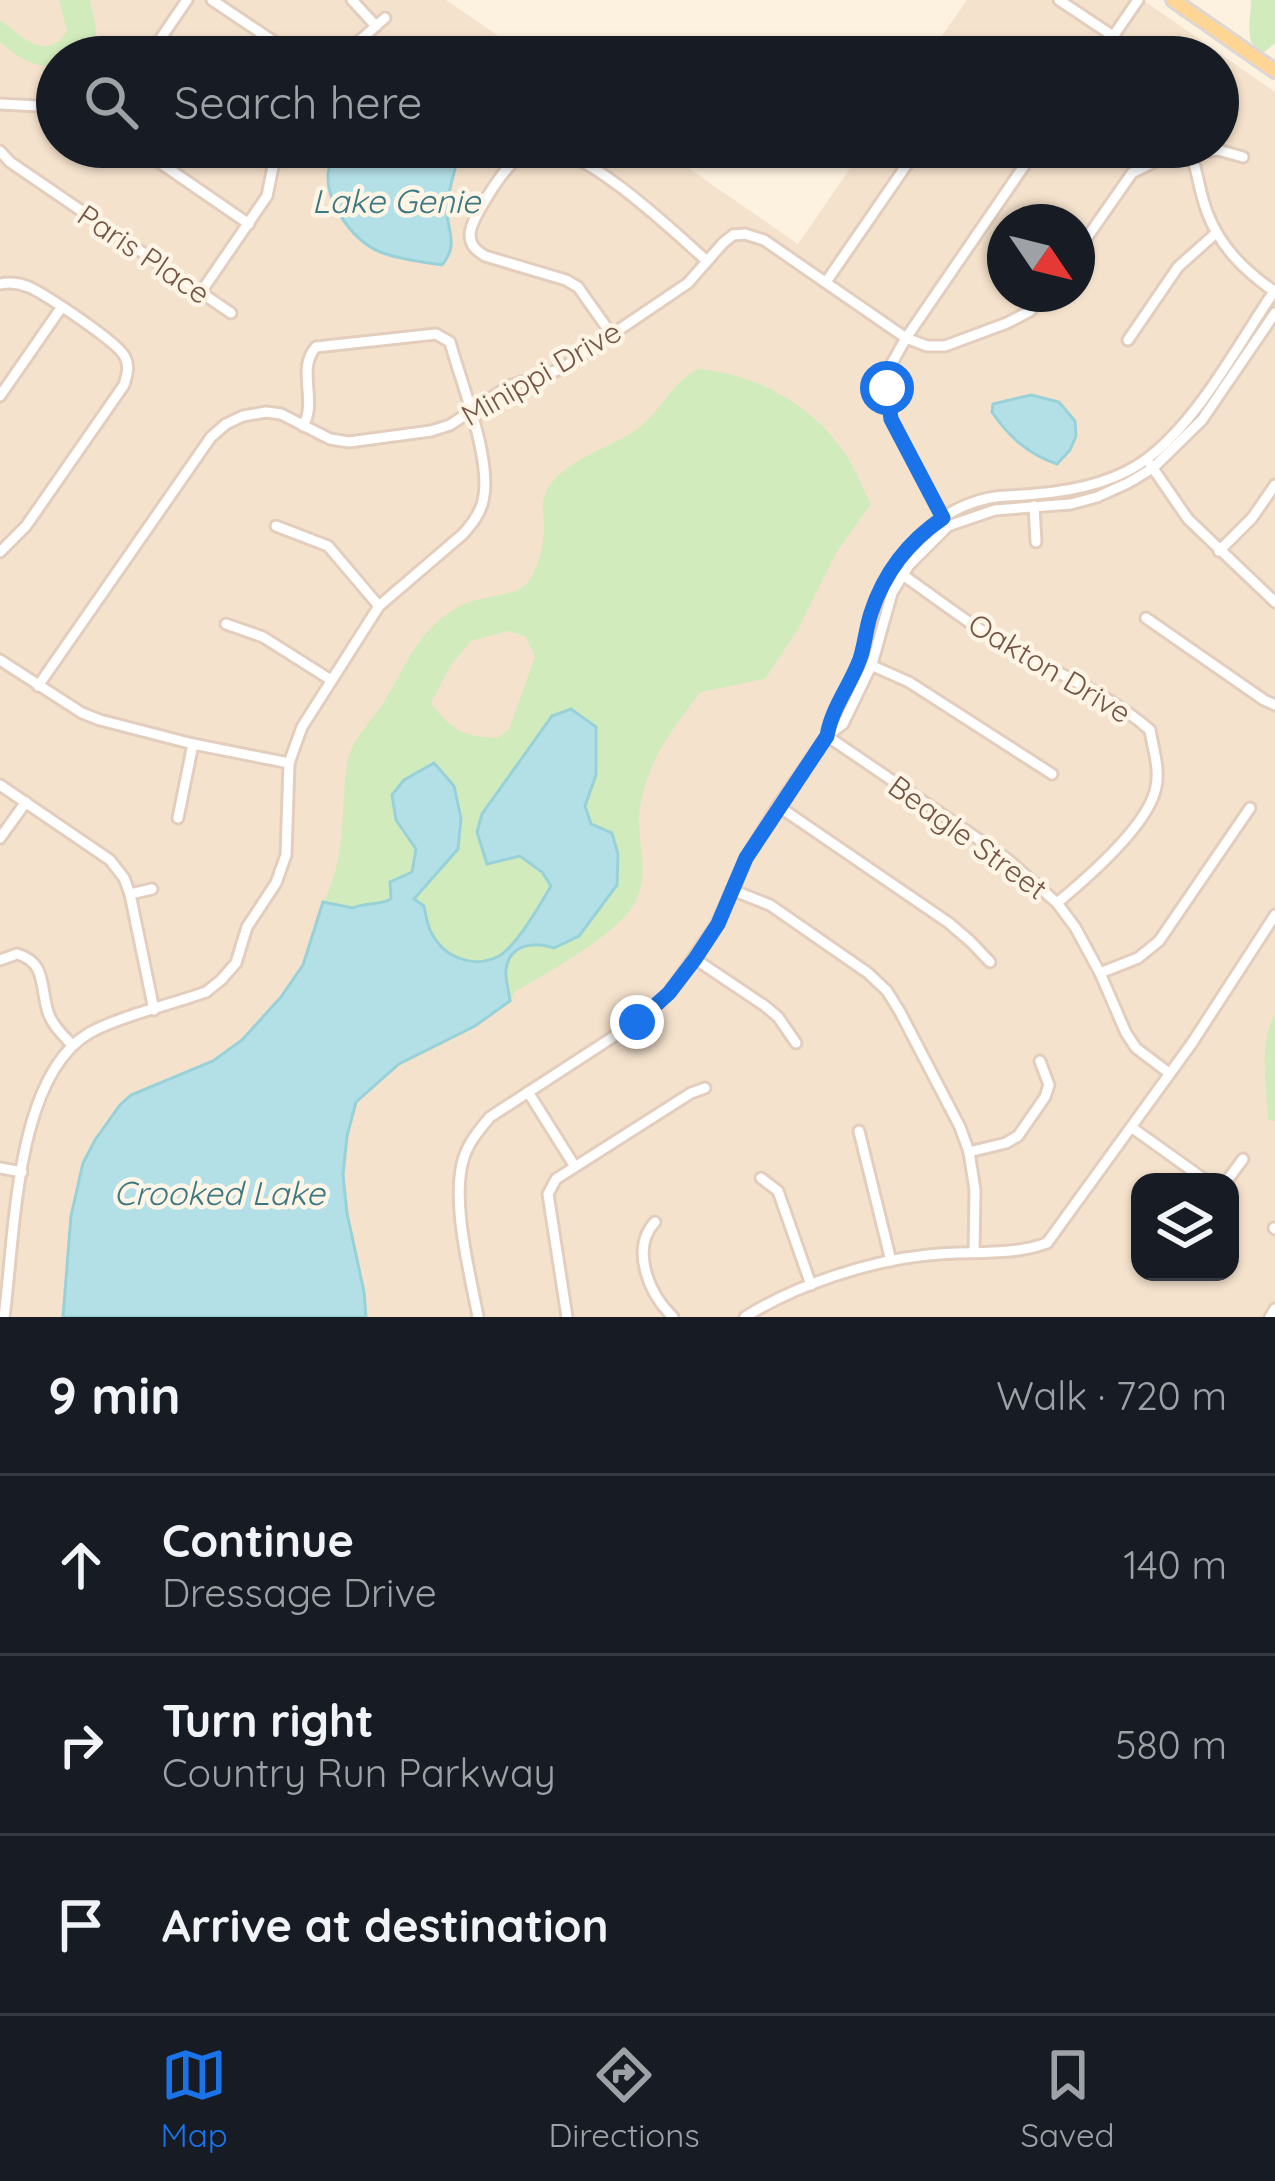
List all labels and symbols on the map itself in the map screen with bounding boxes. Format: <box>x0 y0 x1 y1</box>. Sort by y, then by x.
water label: Lake Genie <box>312 180 482 221</box>
street label: Paris Place <box>71 196 217 312</box>
north arrow <box>987 204 1095 312</box>
street label: Minippi Drive <box>454 312 628 434</box>
route start <box>860 361 914 415</box>
street label: Oakton Drive <box>962 605 1138 731</box>
street label: Beagle Street <box>881 767 1055 907</box>
route end <box>610 995 664 1049</box>
water label: Crooked Lake <box>113 1172 326 1213</box>

